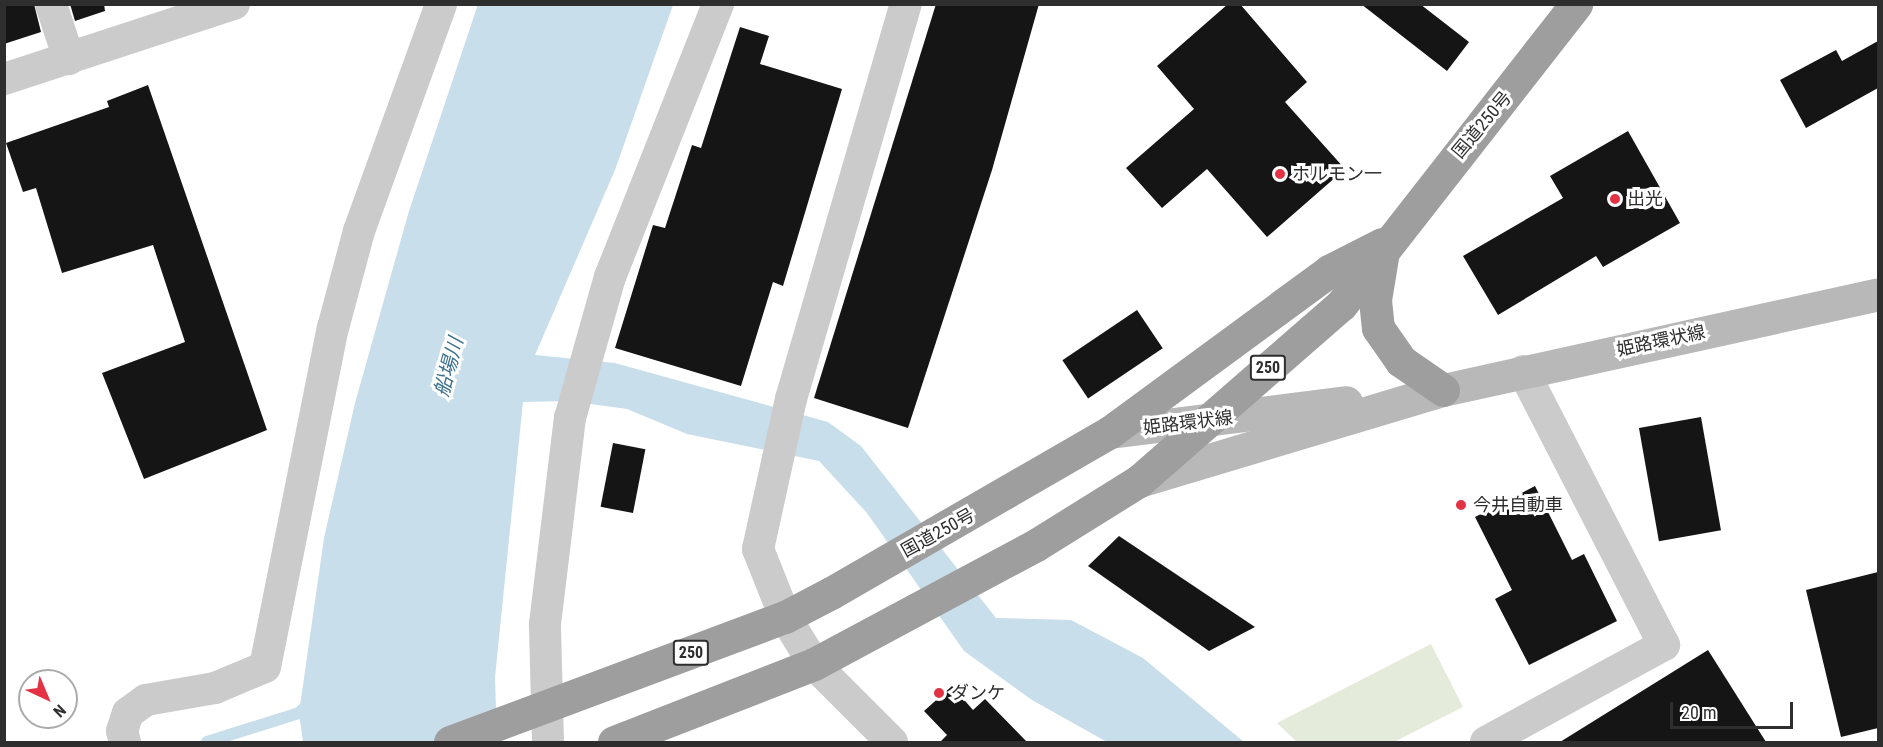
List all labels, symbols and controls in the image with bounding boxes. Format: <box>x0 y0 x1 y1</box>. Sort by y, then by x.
street label: 国道250号 <box>1448 87 1516 163</box>
place label: ホルモン一 <box>1292 163 1382 185</box>
marker: ホルモン一 <box>1273 167 1287 181</box>
place label: 出光 <box>1627 188 1663 210</box>
marker: 出光 <box>1608 192 1622 206</box>
street label: 姫路環状線 <box>1615 321 1707 361</box>
water label: 船場川 <box>430 335 468 399</box>
road number: 250 <box>1248 355 1288 381</box>
street label: 姫路環状線 <box>1142 407 1234 439</box>
place label: 今井自動車 <box>1473 494 1563 516</box>
marker: 今井自動車 <box>1454 498 1468 512</box>
street label: 国道250号 <box>897 504 979 562</box>
road number: 250 <box>672 640 710 666</box>
north arrow <box>18 669 78 729</box>
place label: ダンケ <box>951 682 1005 704</box>
marker: ダンケ <box>932 686 946 700</box>
scale bar <box>1673 690 1796 728</box>
text: N <box>49 701 70 721</box>
text: 20 m <box>1681 702 1716 723</box>

